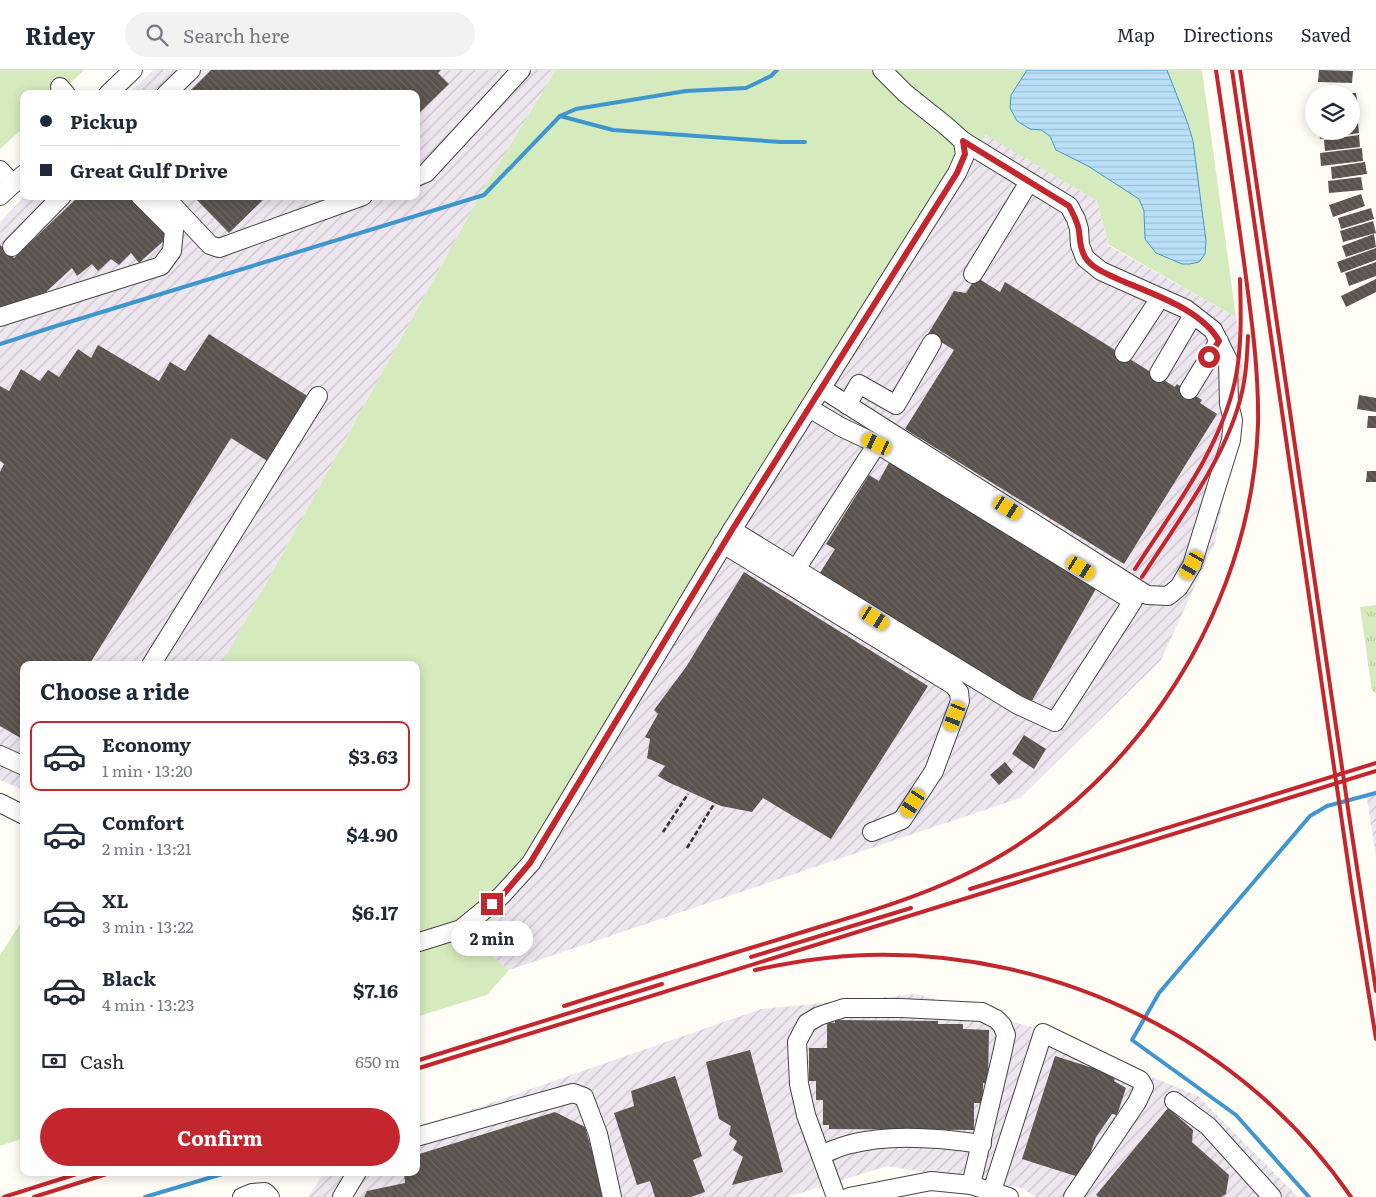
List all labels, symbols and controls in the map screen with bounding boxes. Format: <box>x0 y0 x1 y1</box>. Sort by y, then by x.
search box <box>125 12 475 57</box>
text: Ridey <box>25 17 95 52</box>
icon: search <box>143 21 171 49</box>
text: Search here <box>183 21 290 49</box>
text: Map <box>1117 21 1155 48</box>
text: Directions <box>1183 21 1273 48</box>
text: Saved <box>1301 21 1351 48</box>
map controls <box>1305 85 1360 140</box>
button: layers <box>1305 85 1360 140</box>
text: Pickup <box>70 107 138 135</box>
text: Great Gulf Drive <box>70 156 228 184</box>
route start <box>1198 346 1220 368</box>
car <box>860 431 893 457</box>
car <box>991 494 1024 522</box>
car <box>1178 548 1205 582</box>
car <box>1064 554 1097 582</box>
car <box>858 604 891 632</box>
text: Choose a ride <box>40 674 189 707</box>
car <box>942 699 967 733</box>
text: Economy <box>102 730 191 758</box>
icon: car <box>42 734 87 779</box>
text: $3.63 <box>348 742 398 770</box>
text: 1 min · 13:20 <box>102 758 193 782</box>
car <box>898 786 927 820</box>
text: Comfort <box>102 808 184 836</box>
icon: car <box>42 812 87 857</box>
text: $4.90 <box>346 820 398 848</box>
text: 2 min · 13:21 <box>102 836 191 860</box>
text: XL <box>102 886 129 914</box>
icon: car <box>42 890 87 935</box>
route end <box>481 893 503 915</box>
text: $6.17 <box>352 898 398 926</box>
text: 3 min · 13:22 <box>102 914 194 938</box>
callout: 2 min <box>451 922 533 956</box>
text: 2 min <box>470 926 514 950</box>
text: Black <box>102 964 156 992</box>
icon: car <box>42 968 87 1013</box>
text: $7.16 <box>353 976 398 1004</box>
text: 4 min · 13:23 <box>102 992 194 1016</box>
icon: cash <box>40 1047 68 1075</box>
text: Cash <box>80 1047 124 1075</box>
text: 650 m <box>355 1049 400 1073</box>
button: Confirm <box>40 1108 400 1166</box>

